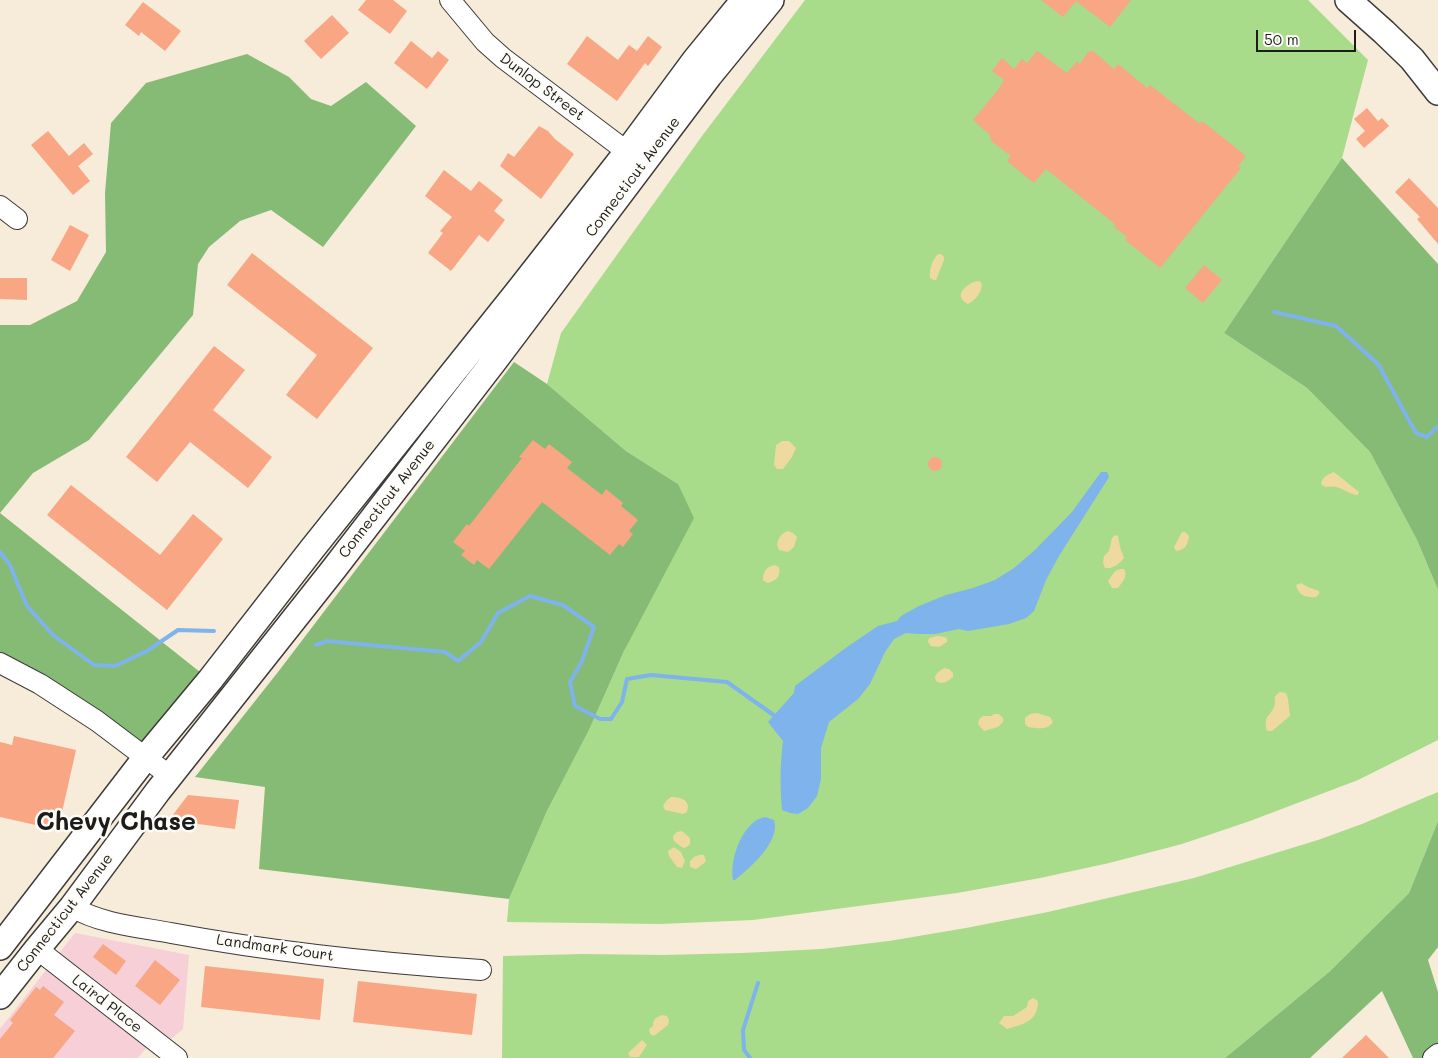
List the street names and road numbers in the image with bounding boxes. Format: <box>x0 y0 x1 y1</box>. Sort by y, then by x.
street label: Dunlop Street <box>496 49 588 125</box>
street label: Connecticut Avenue <box>582 113 684 241</box>
street label: Connecticut Avenue <box>335 436 439 562</box>
street label: Connecticut Avenue <box>13 850 117 976</box>
street label: Landmark Court <box>215 931 335 965</box>
street label: Laird Place <box>68 971 146 1037</box>

